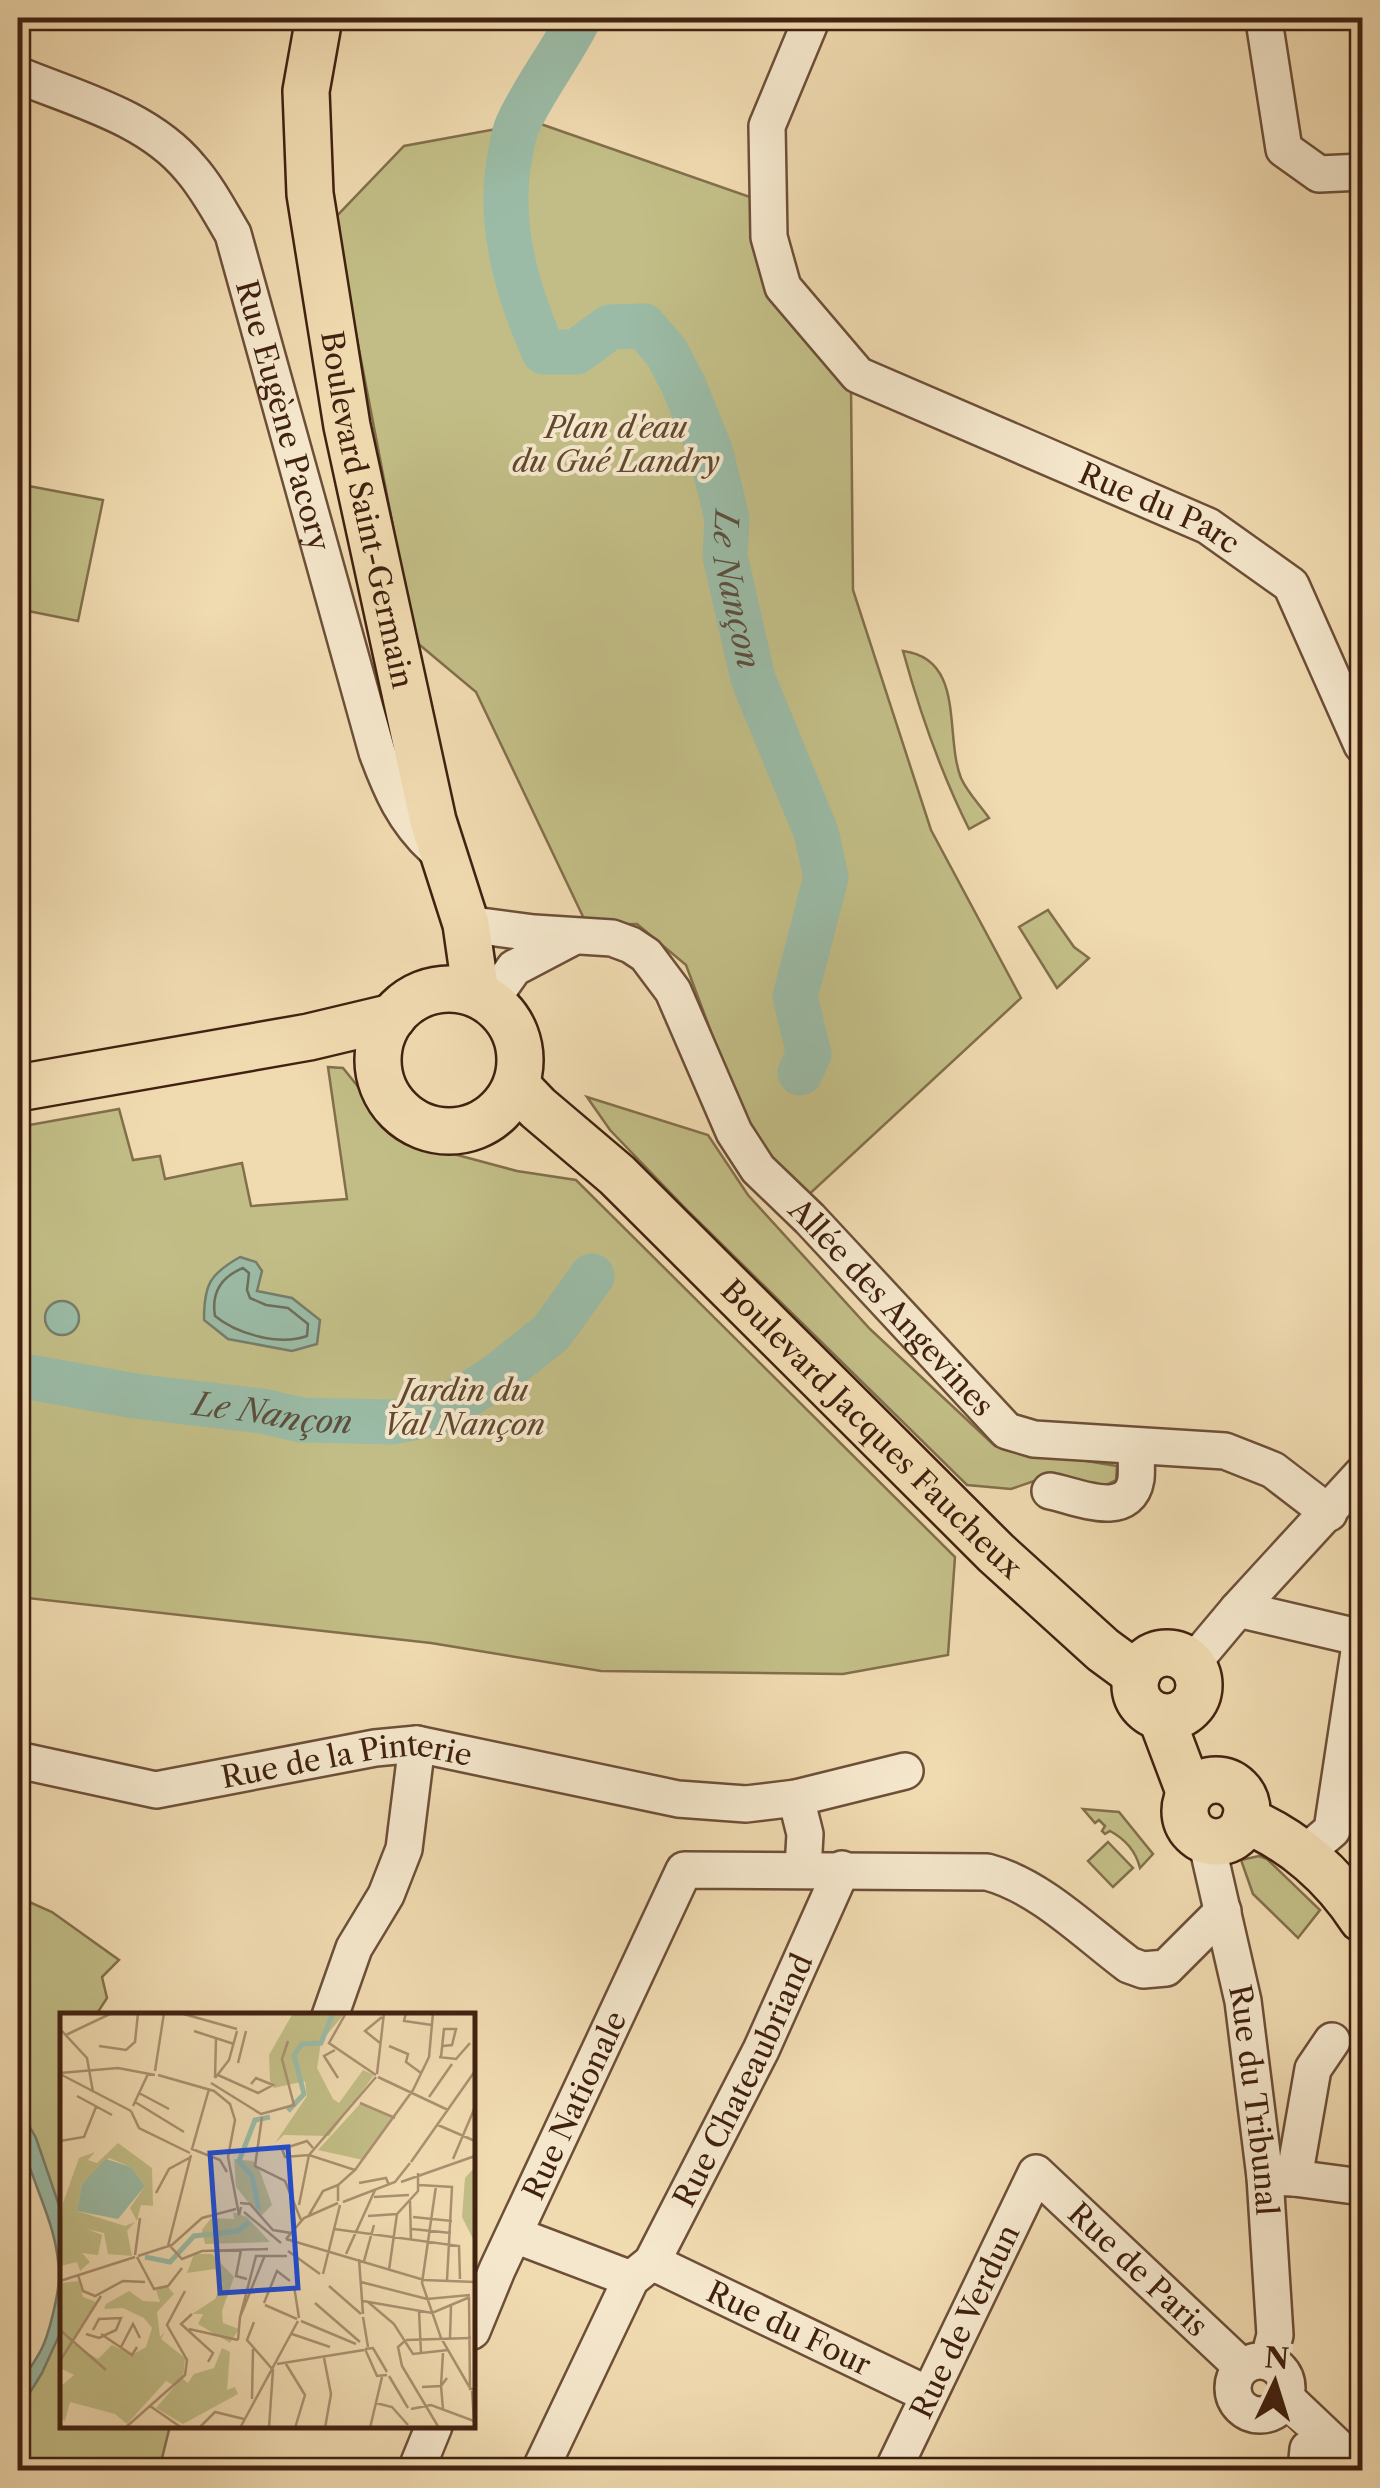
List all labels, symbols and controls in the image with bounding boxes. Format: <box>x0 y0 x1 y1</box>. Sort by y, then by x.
street label: Rue Eugène Pacory <box>228 276 339 555</box>
street label: Boulevard Saint-Germain <box>314 328 422 692</box>
park label: Plan d'eau du Gué Landry <box>512 409 720 480</box>
street label: Rue du Parc <box>1074 454 1247 561</box>
water label: Le Nançon <box>705 506 769 672</box>
street label: Allée des Angevines <box>781 1190 1002 1423</box>
street label: Boulevard Jacques Faucheux <box>714 1271 1030 1586</box>
park label: Jardin du Val Nançon <box>383 1372 545 1443</box>
water label: Le Nançon <box>188 1383 353 1441</box>
street label: Rue de la Pinterie <box>218 1726 475 1796</box>
street label: Rue Chateaubriand <box>665 1948 820 2213</box>
street label: Rue du Tribunal <box>1221 1981 1286 2216</box>
street label: Rue Nationale <box>514 2005 634 2205</box>
inset map <box>60 2013 475 2428</box>
street label: Rue de Paris <box>1061 2195 1216 2344</box>
street label: Rue de Verdun <box>902 2218 1027 2424</box>
street label: Rue du Four <box>701 2273 877 2383</box>
north arrow <box>1225 2333 1325 2433</box>
text: N <box>1263 2340 1290 2376</box>

